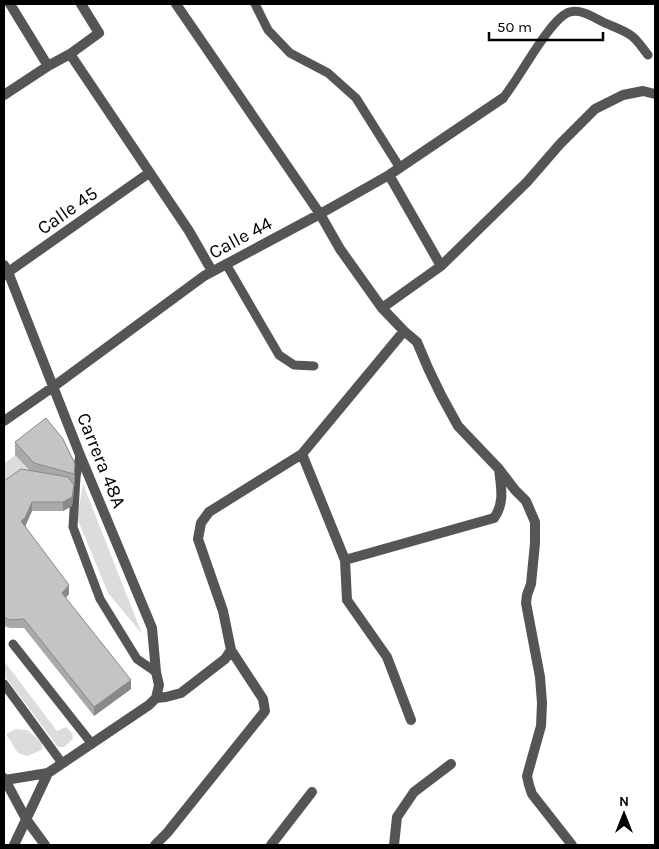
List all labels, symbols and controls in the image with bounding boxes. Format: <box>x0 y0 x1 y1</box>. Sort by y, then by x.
scale bar <box>489 10 603 42</box>
text: 50 m <box>497 18 532 36</box>
street label: Calle 45 <box>33 182 102 239</box>
street label: Calle 44 <box>205 212 276 264</box>
street label: Carrera 48A <box>72 410 130 511</box>
north arrow <box>599 789 649 839</box>
text: N <box>619 793 629 810</box>

